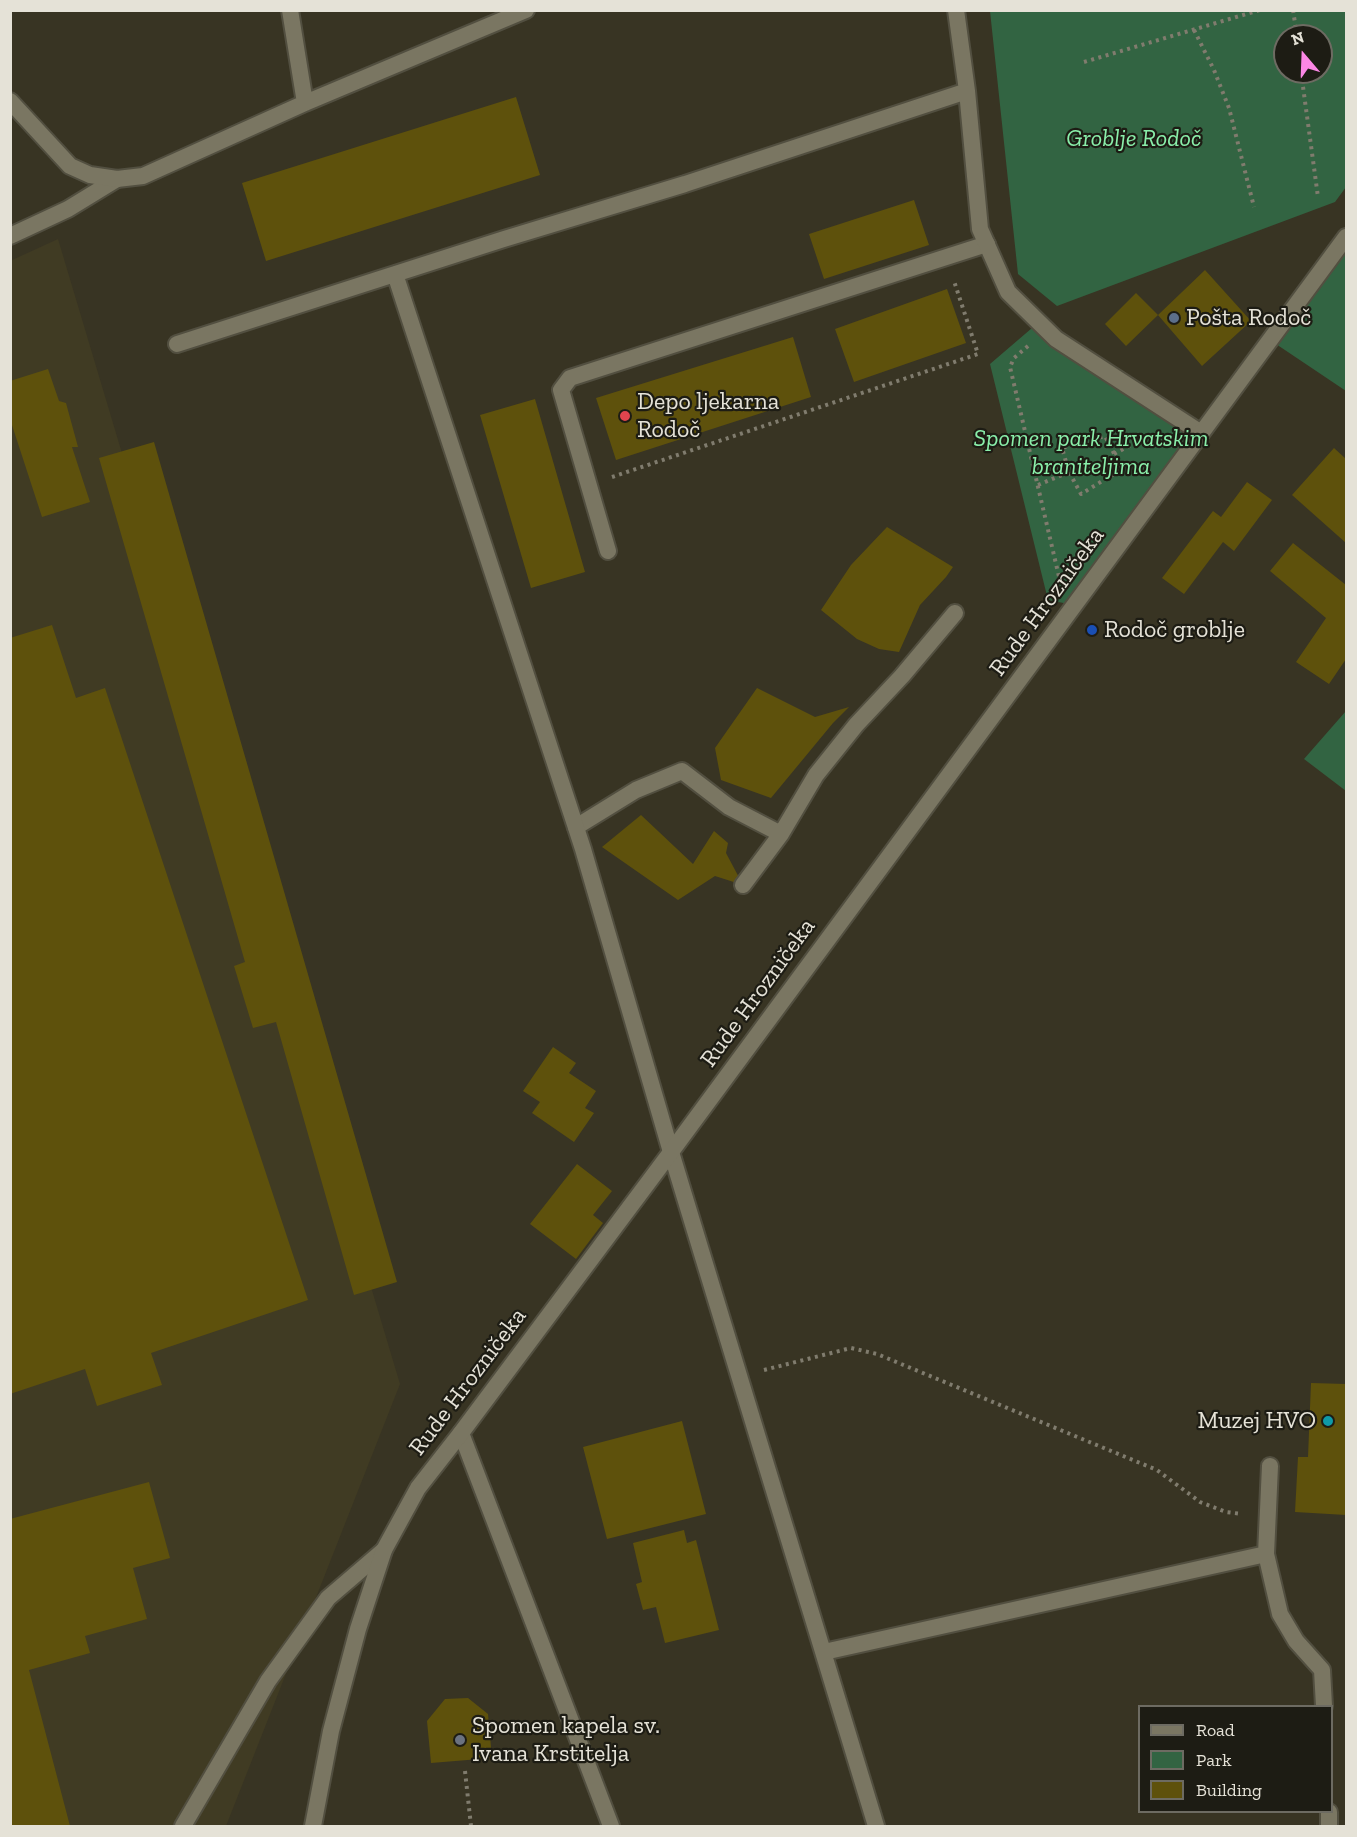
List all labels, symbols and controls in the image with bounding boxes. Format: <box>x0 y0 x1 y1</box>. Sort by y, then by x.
north arrow <box>1273 24 1333 84</box>
text: N <box>1289 27 1306 49</box>
park label: Groblje Rodoč <box>1066 125 1202 153</box>
place label: Pošta Rodoč <box>1186 304 1311 332</box>
marker: Pošta Rodoč <box>1167 311 1181 325</box>
place label: Depo ljekarna Rodoč <box>637 388 779 444</box>
marker: Depo ljekarna Rodoč <box>618 409 632 423</box>
park label: Spomen park Hrvatskim braniteljima <box>973 425 1209 481</box>
street label: Rude Hrozničeka <box>983 522 1111 682</box>
place label: Rodoč groblje <box>1104 616 1245 644</box>
marker: Rodoč groblje <box>1085 623 1099 637</box>
street label: Rude Hrozničeka <box>694 913 822 1073</box>
street label: Rude Hrozničeka <box>403 1303 533 1461</box>
place label: Muzej HVO <box>1197 1407 1316 1435</box>
marker: Muzej HVO <box>1321 1414 1335 1428</box>
legend <box>1138 1705 1333 1813</box>
place label: Spomen kapela sv. Ivana Krstitelja <box>472 1712 660 1768</box>
text: Road <box>1196 1719 1235 1741</box>
marker: Spomen kapela sv. Ivana Krstitelja <box>453 1733 467 1747</box>
text: Park <box>1196 1749 1232 1771</box>
text: Building <box>1196 1779 1262 1801</box>

